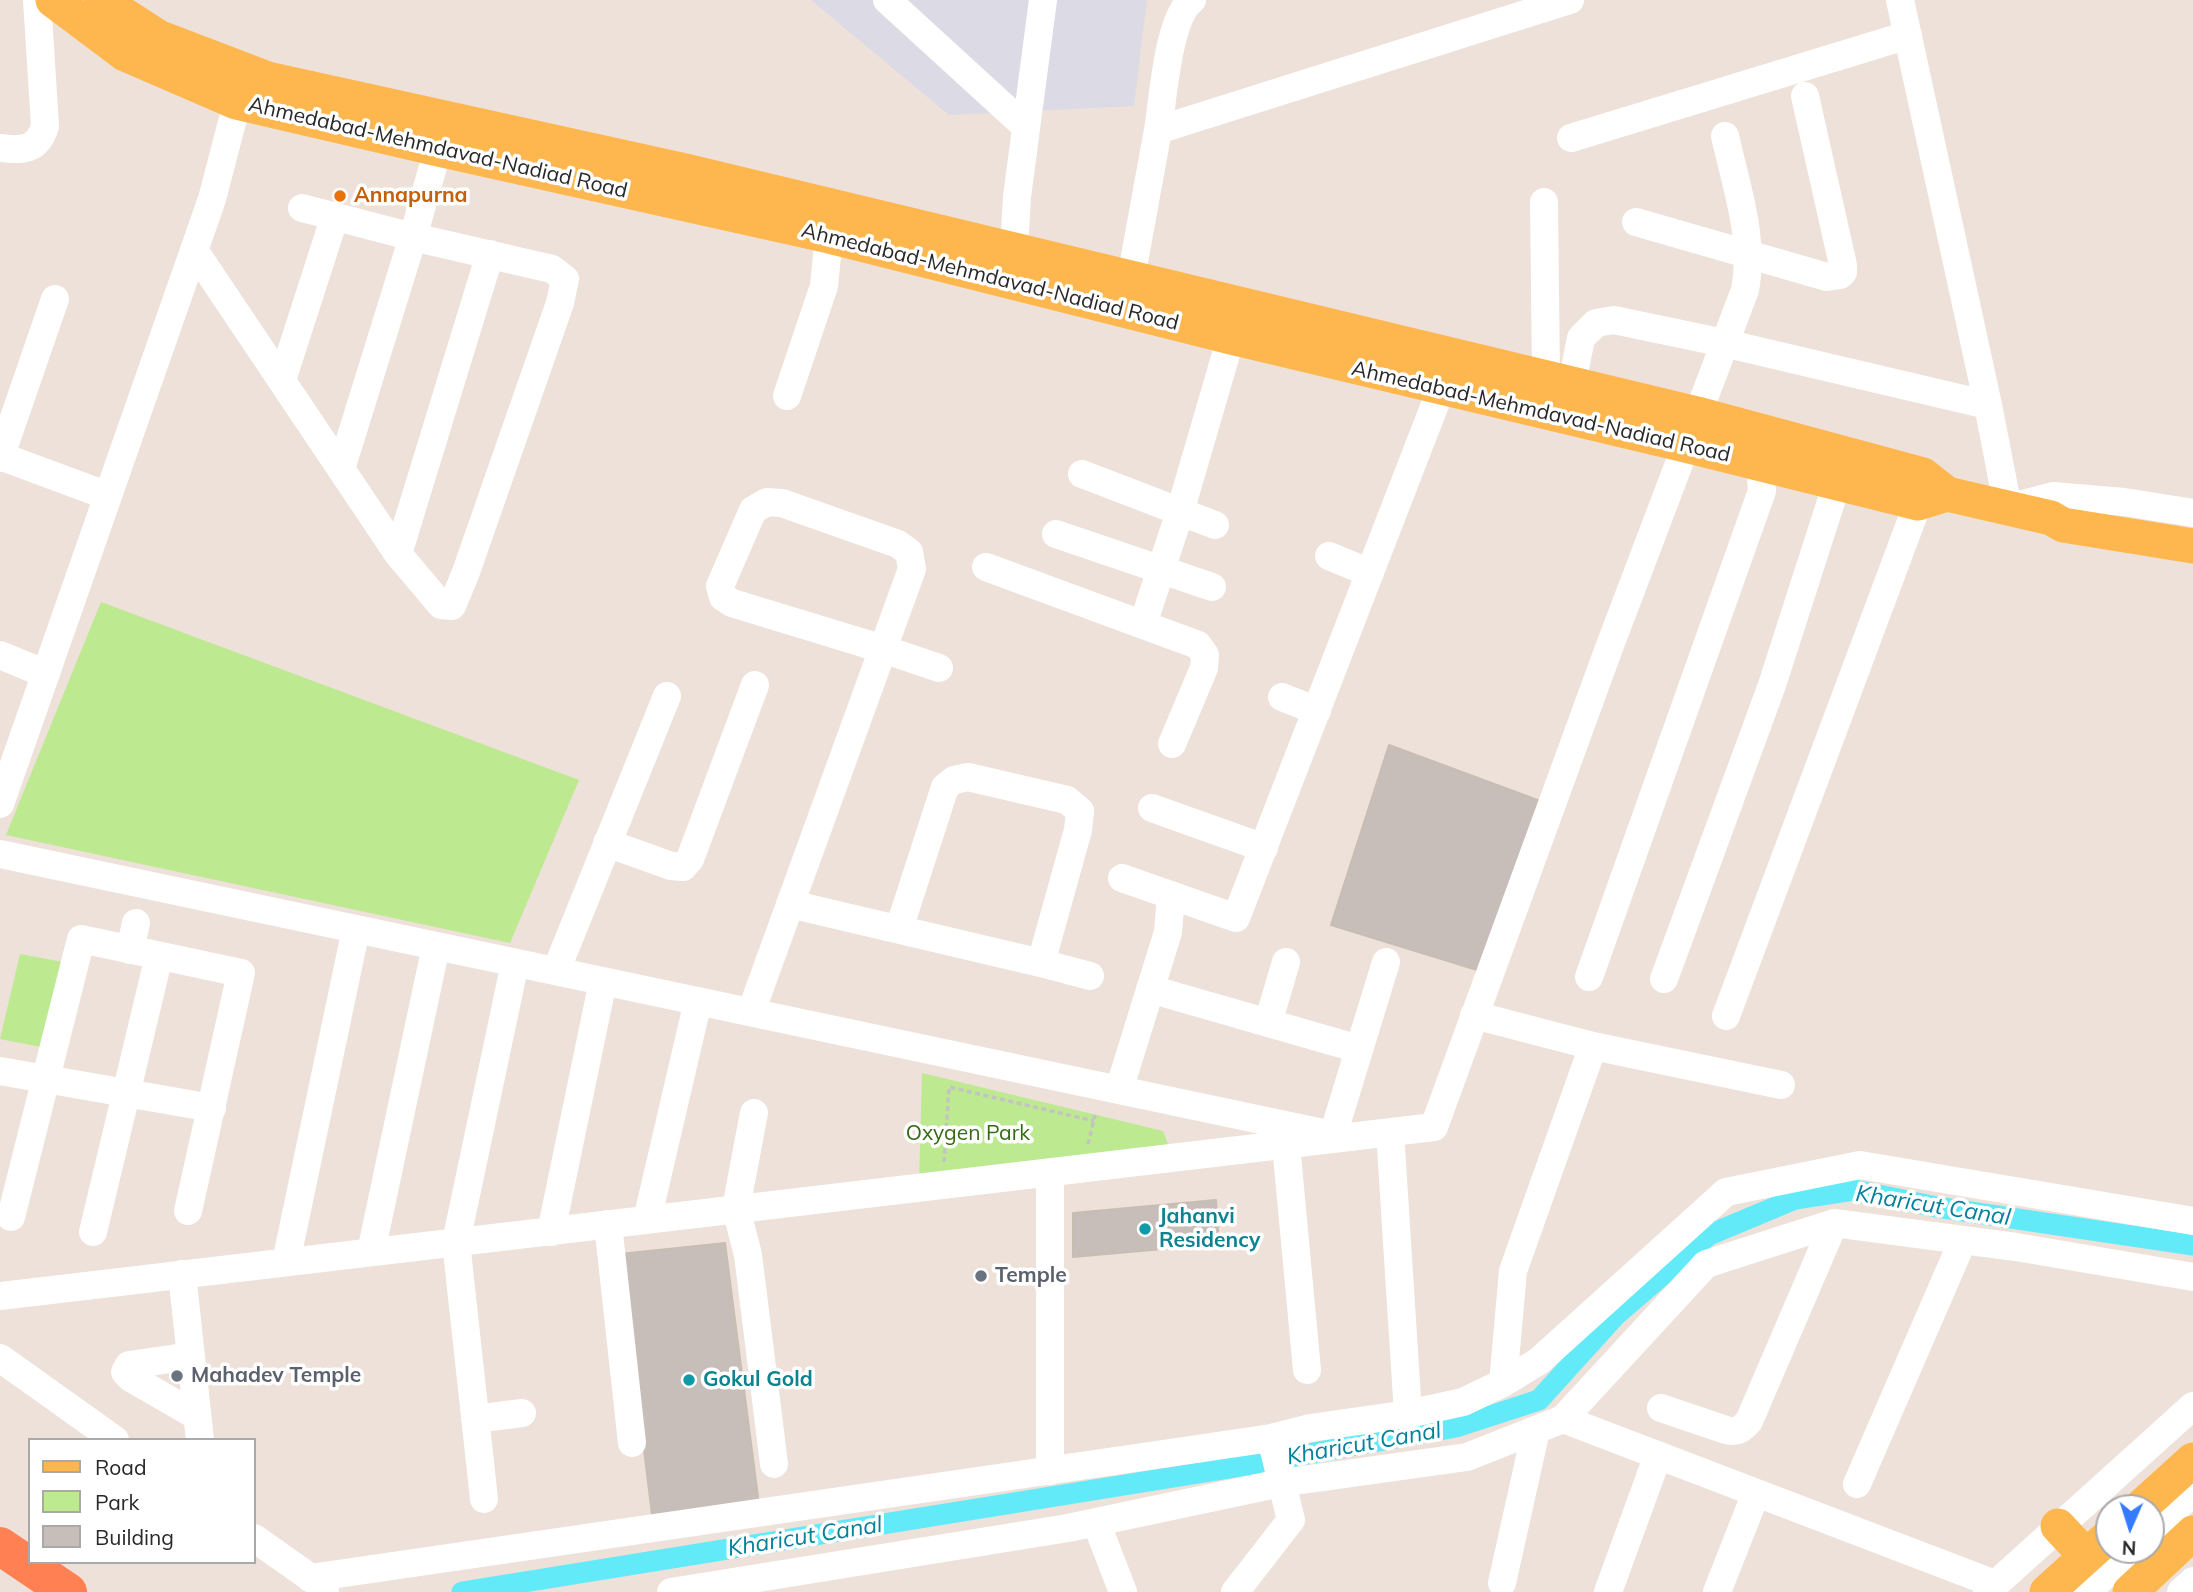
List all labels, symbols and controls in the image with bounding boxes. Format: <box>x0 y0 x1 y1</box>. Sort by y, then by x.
street label: Ahmedabad-Mehmdavad-Nadiad Road <box>246 92 630 204</box>
place label: Annapurna <box>354 183 468 209</box>
marker: Annapurna <box>332 188 348 204</box>
street label: Ahmedabad-Mehmdavad-Nadiad Road <box>799 218 1181 336</box>
street label: Ahmedabad-Mehmdavad-Nadiad Road <box>1349 356 1733 468</box>
park label: Oxygen Park <box>906 1121 1030 1147</box>
water label: Kharicut Canal <box>1854 1180 2012 1232</box>
place label: Jahanvi Residency <box>1159 1204 1260 1254</box>
marker: Jahanvi Residency <box>1137 1221 1153 1237</box>
place label: Temple <box>995 1263 1067 1289</box>
marker: Temple <box>973 1268 989 1284</box>
place label: Mahadev Temple <box>191 1363 361 1389</box>
place label: Gokul Gold <box>703 1367 813 1393</box>
marker: Mahadev Temple <box>169 1368 185 1384</box>
marker: Gokul Gold <box>681 1372 697 1388</box>
water label: Kharicut Canal <box>1285 1417 1443 1471</box>
legend <box>28 1438 256 1564</box>
text: Road <box>95 1454 146 1480</box>
text: Park <box>95 1489 139 1515</box>
north arrow <box>2095 1494 2165 1564</box>
water label: Kharicut Canal <box>726 1511 884 1563</box>
text: Building <box>95 1524 174 1550</box>
text: N <box>2121 1536 2137 1560</box>

